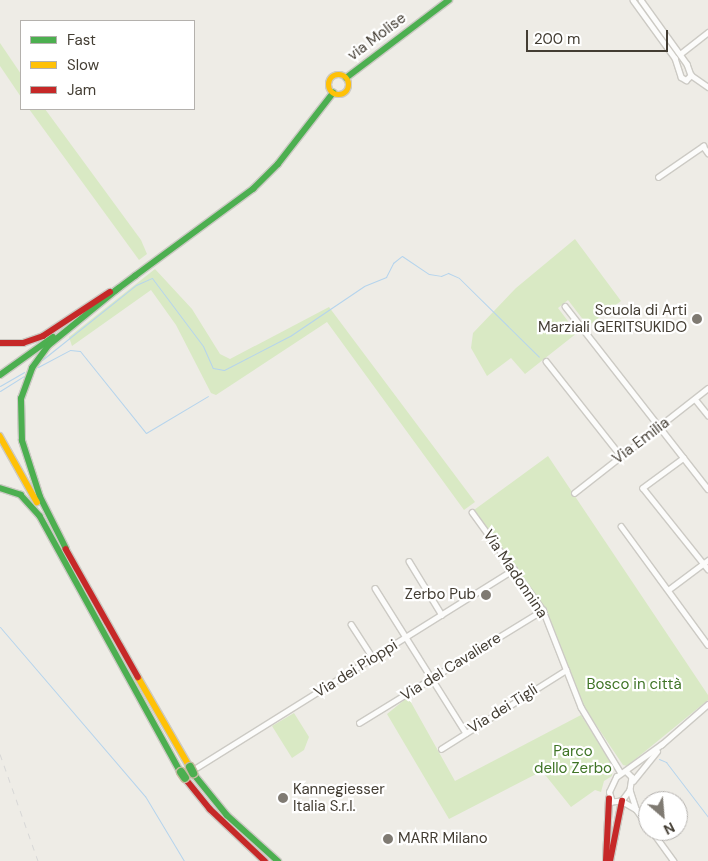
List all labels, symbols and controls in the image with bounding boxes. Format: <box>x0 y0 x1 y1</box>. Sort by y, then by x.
street label: via Molise <box>344 9 410 65</box>
legend <box>20 20 195 110</box>
scale bar <box>528 20 670 52</box>
text: 200 m <box>534 29 580 49</box>
text: Fast <box>67 30 96 50</box>
text: Slow <box>67 55 99 75</box>
text: Jam <box>67 80 96 100</box>
place label: Scuola di Arti Marziali GERITSUKIDO <box>538 301 687 336</box>
marker: Scuola di Arti Marziali GERITSUKIDO <box>691 313 703 325</box>
street label: Via Emilia <box>609 414 673 468</box>
street label: Via Madonnina <box>479 526 551 622</box>
place label: Zerbo Pub <box>405 586 476 604</box>
marker: Zerbo Pub <box>480 589 492 601</box>
street label: Via del Cavaliere <box>398 629 504 705</box>
street label: Via dei Pioppi <box>311 636 401 702</box>
park label: Bosco in città <box>586 676 682 694</box>
street label: Via dei Tigli <box>465 681 541 737</box>
park label: Parco dello Zerbo <box>534 742 612 777</box>
place label: Kannegiesser Italia S.r.l. <box>293 780 385 815</box>
north arrow <box>638 791 688 841</box>
marker: Kannegiesser Italia S.r.l. <box>277 792 289 804</box>
text: N <box>661 818 678 839</box>
place label: MARR Milano <box>398 830 488 848</box>
marker: MARR Milano <box>382 833 394 845</box>

